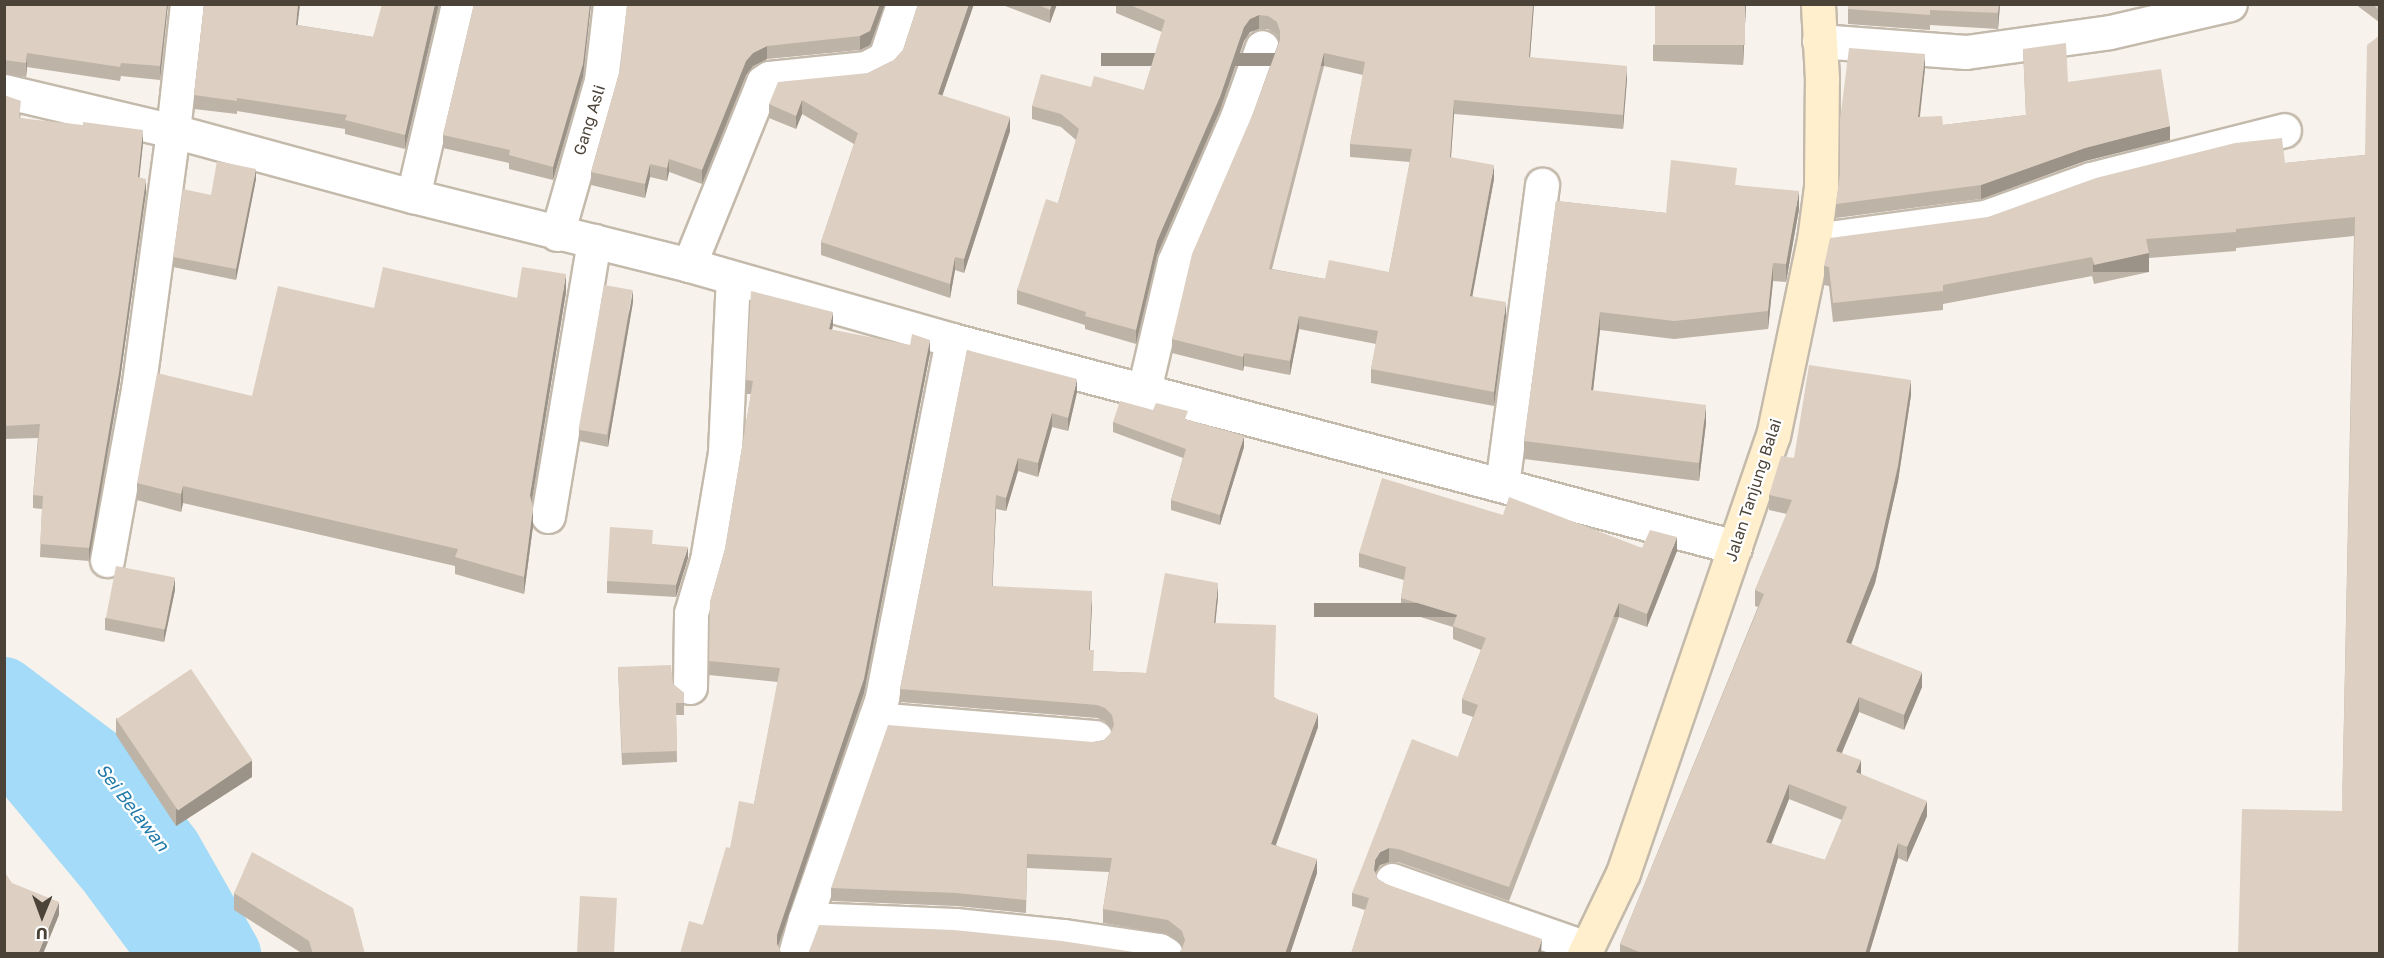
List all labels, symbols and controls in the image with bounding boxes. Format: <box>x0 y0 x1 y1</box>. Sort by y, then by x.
street label: Gang Asli <box>569 83 609 157</box>
street label: Jalan Tanjung Balai <box>1721 416 1785 564</box>
water label: Sei Belawan <box>92 759 174 855</box>
north arrow <box>12 886 72 946</box>
text: U <box>36 924 48 944</box>

